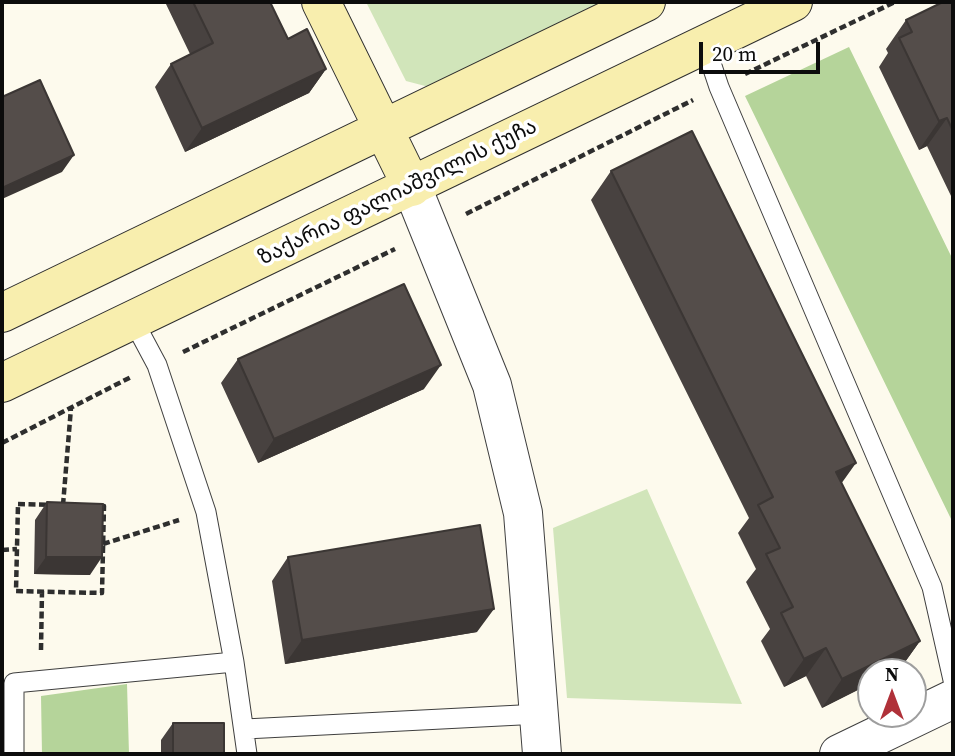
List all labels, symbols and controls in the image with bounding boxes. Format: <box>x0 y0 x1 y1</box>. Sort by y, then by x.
scale bar <box>703 28 824 72</box>
text: 20 m <box>712 39 757 68</box>
street label: ზაქარია ფალიაშვილის ქუჩა <box>255 114 541 272</box>
north arrow <box>857 658 927 728</box>
text: N <box>885 661 899 687</box>

